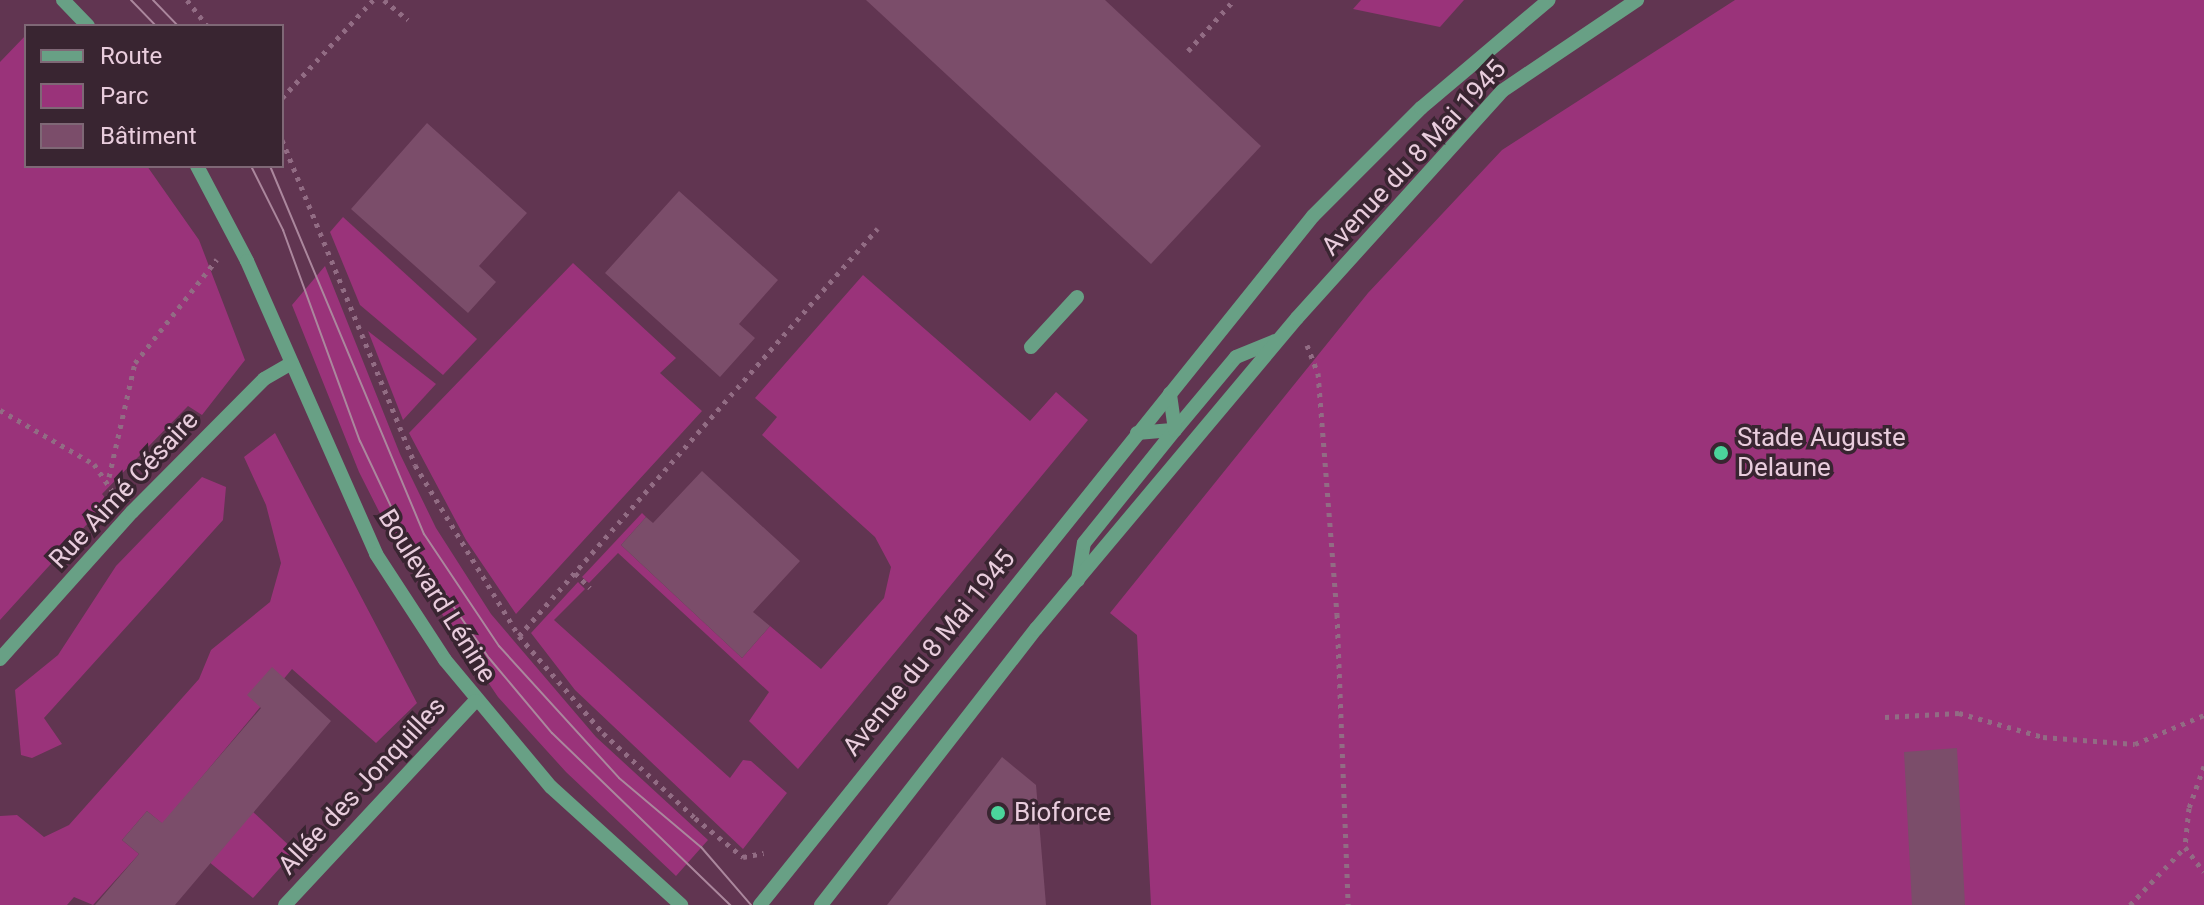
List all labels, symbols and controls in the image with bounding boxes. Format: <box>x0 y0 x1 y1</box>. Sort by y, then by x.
legend <box>24 24 284 168</box>
text: Route <box>100 42 162 70</box>
street label: Avenue du 8 Mai 1945 <box>1315 54 1513 262</box>
text: Parc <box>100 82 149 110</box>
text: Bâtiment <box>100 122 197 150</box>
street label: Rue Aimé Césaire <box>43 405 205 575</box>
place label: Stade Auguste Delaune <box>1737 422 1906 484</box>
marker: Stade Auguste Delaune <box>1712 444 1730 462</box>
street label: Boulevard Lénine <box>371 504 503 688</box>
street label: Avenue du 8 Mai 1945 <box>836 544 1022 762</box>
street label: Allée des Jonquilles <box>272 691 452 881</box>
place label: Bioforce <box>1014 797 1111 829</box>
marker: Bioforce <box>989 804 1007 822</box>

